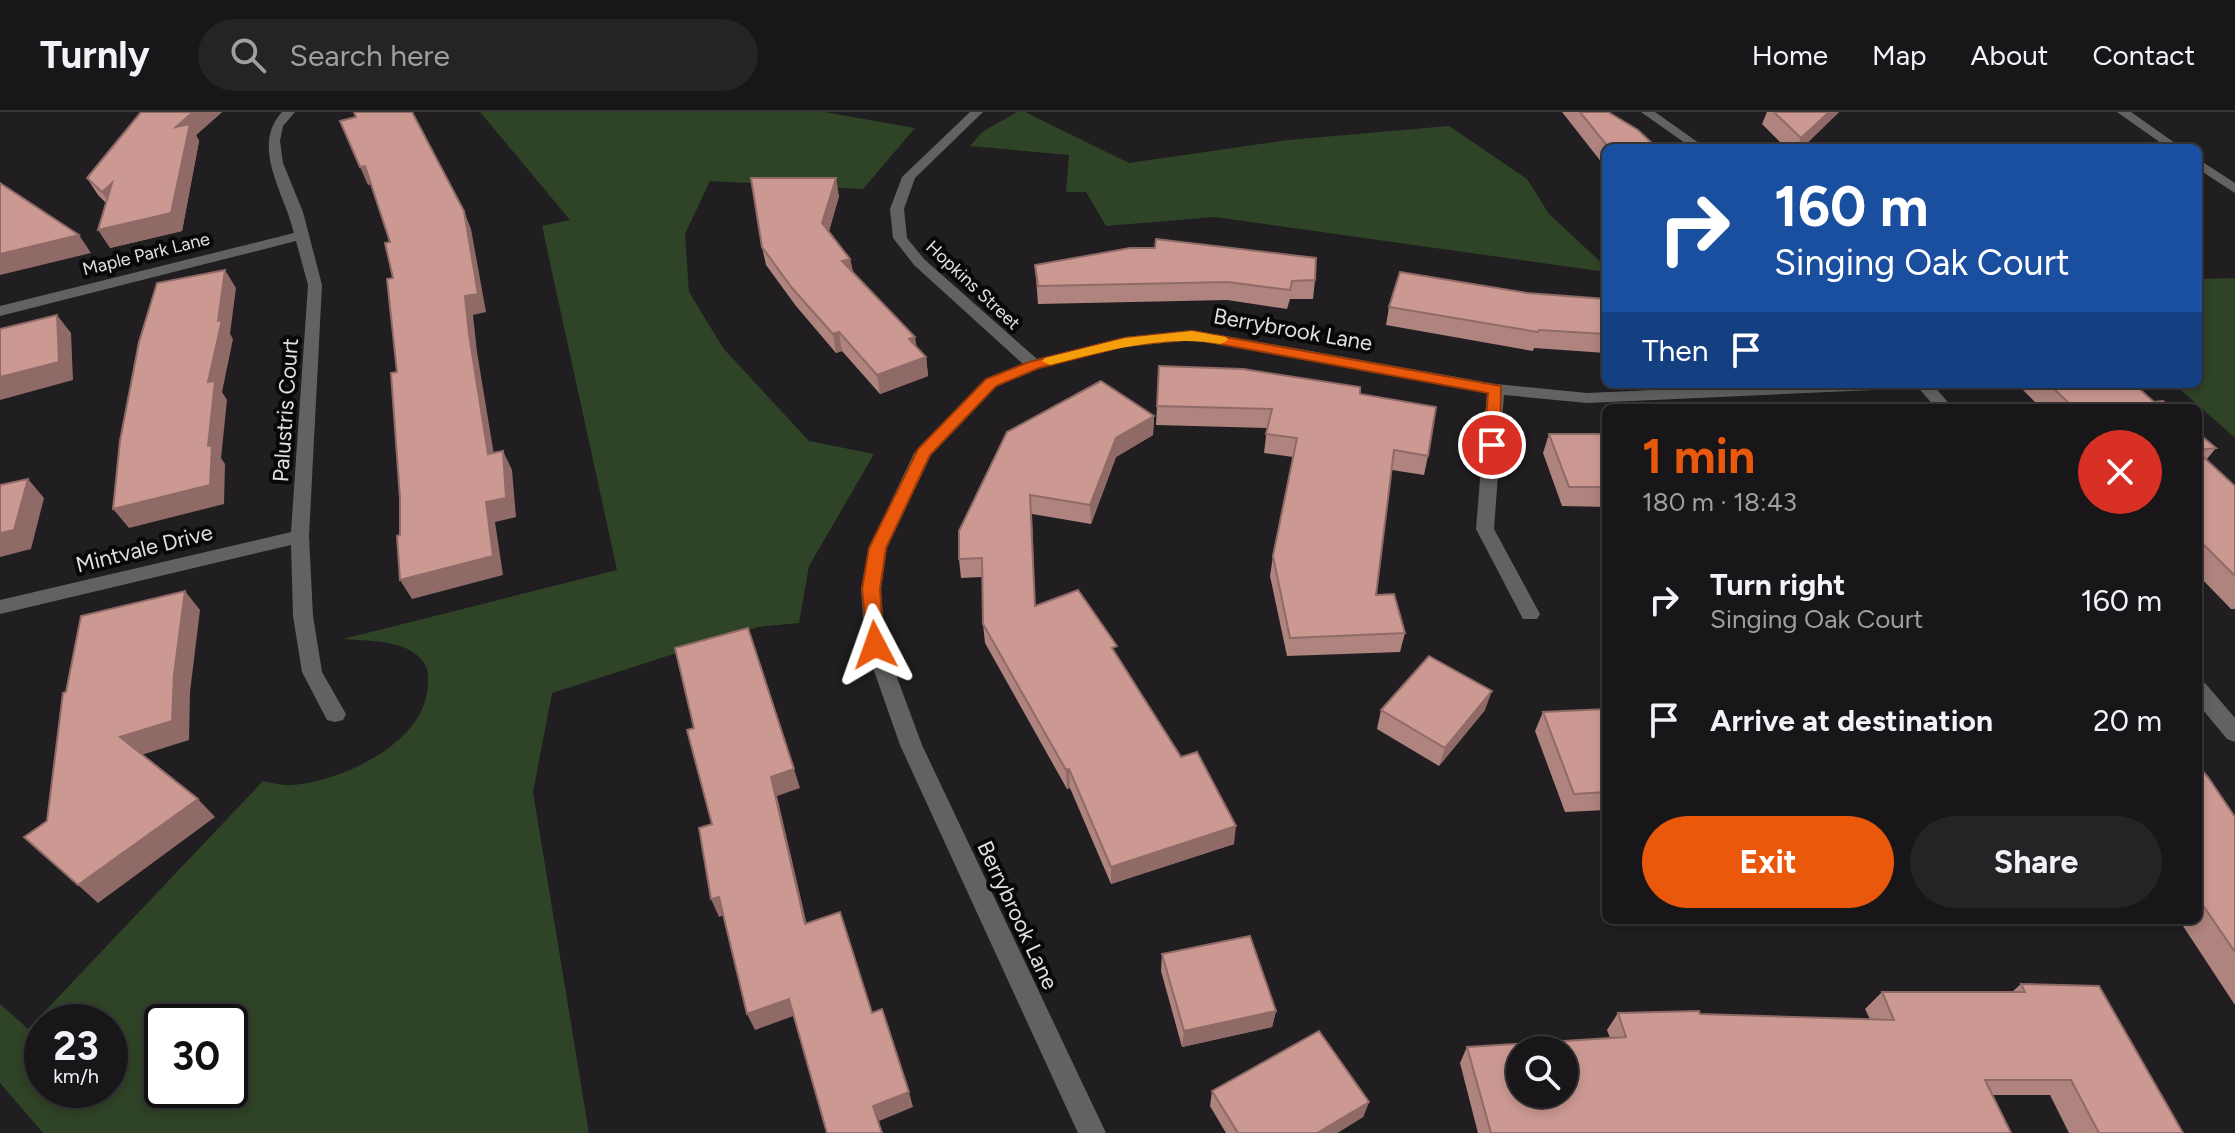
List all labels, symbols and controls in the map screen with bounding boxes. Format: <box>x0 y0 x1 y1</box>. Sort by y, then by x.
search box <box>198 19 758 91</box>
text: Turnly <box>40 32 150 78</box>
icon: search <box>226 33 270 77</box>
text: Search here <box>290 37 450 74</box>
text: Home <box>1752 38 1828 72</box>
text: Map <box>1872 38 1927 72</box>
text: About <box>1971 38 2048 72</box>
text: Contact <box>2092 38 2195 72</box>
text: 160 m <box>1774 173 1929 240</box>
icon: right <box>1642 176 1746 280</box>
street label: Maple Park Lane <box>80 228 212 280</box>
street label: Hopkins Street <box>921 236 1025 334</box>
text: Singing Oak Court <box>1774 241 2070 284</box>
street label: Berrybrook Lane <box>1211 302 1374 357</box>
icon: arrive <box>1724 328 1768 372</box>
text: Then <box>1642 332 1708 369</box>
street label: Palustris Court <box>267 337 304 483</box>
pin <box>1458 411 1526 479</box>
icon: arrive <box>1470 423 1514 467</box>
text: 1 min <box>1642 427 1755 485</box>
button: close <box>2078 430 2162 514</box>
text: 180 m · 18:43 <box>1642 486 1797 518</box>
street label: Mintvale Drive <box>73 518 215 579</box>
text: Turn right <box>1710 566 1845 603</box>
icon: right <box>1642 578 1686 622</box>
text: 160 m <box>2080 582 2162 619</box>
position arrow <box>833 603 917 687</box>
text: Singing Oak Court <box>1710 603 1923 635</box>
icon: arrive <box>1642 698 1686 742</box>
text: Arrive at destination <box>1710 702 1993 739</box>
text: 20 m <box>2093 702 2162 739</box>
button: Exit <box>1642 816 1894 908</box>
button: Share <box>1910 816 2162 908</box>
street label: Berrybrook Lane <box>971 837 1064 994</box>
speed limit sign: 30 <box>144 1004 248 1108</box>
text: 23 <box>53 1022 99 1070</box>
map controls <box>1506 1036 1578 1108</box>
button: search <box>1506 1036 1578 1108</box>
text: km/h <box>53 1064 99 1088</box>

